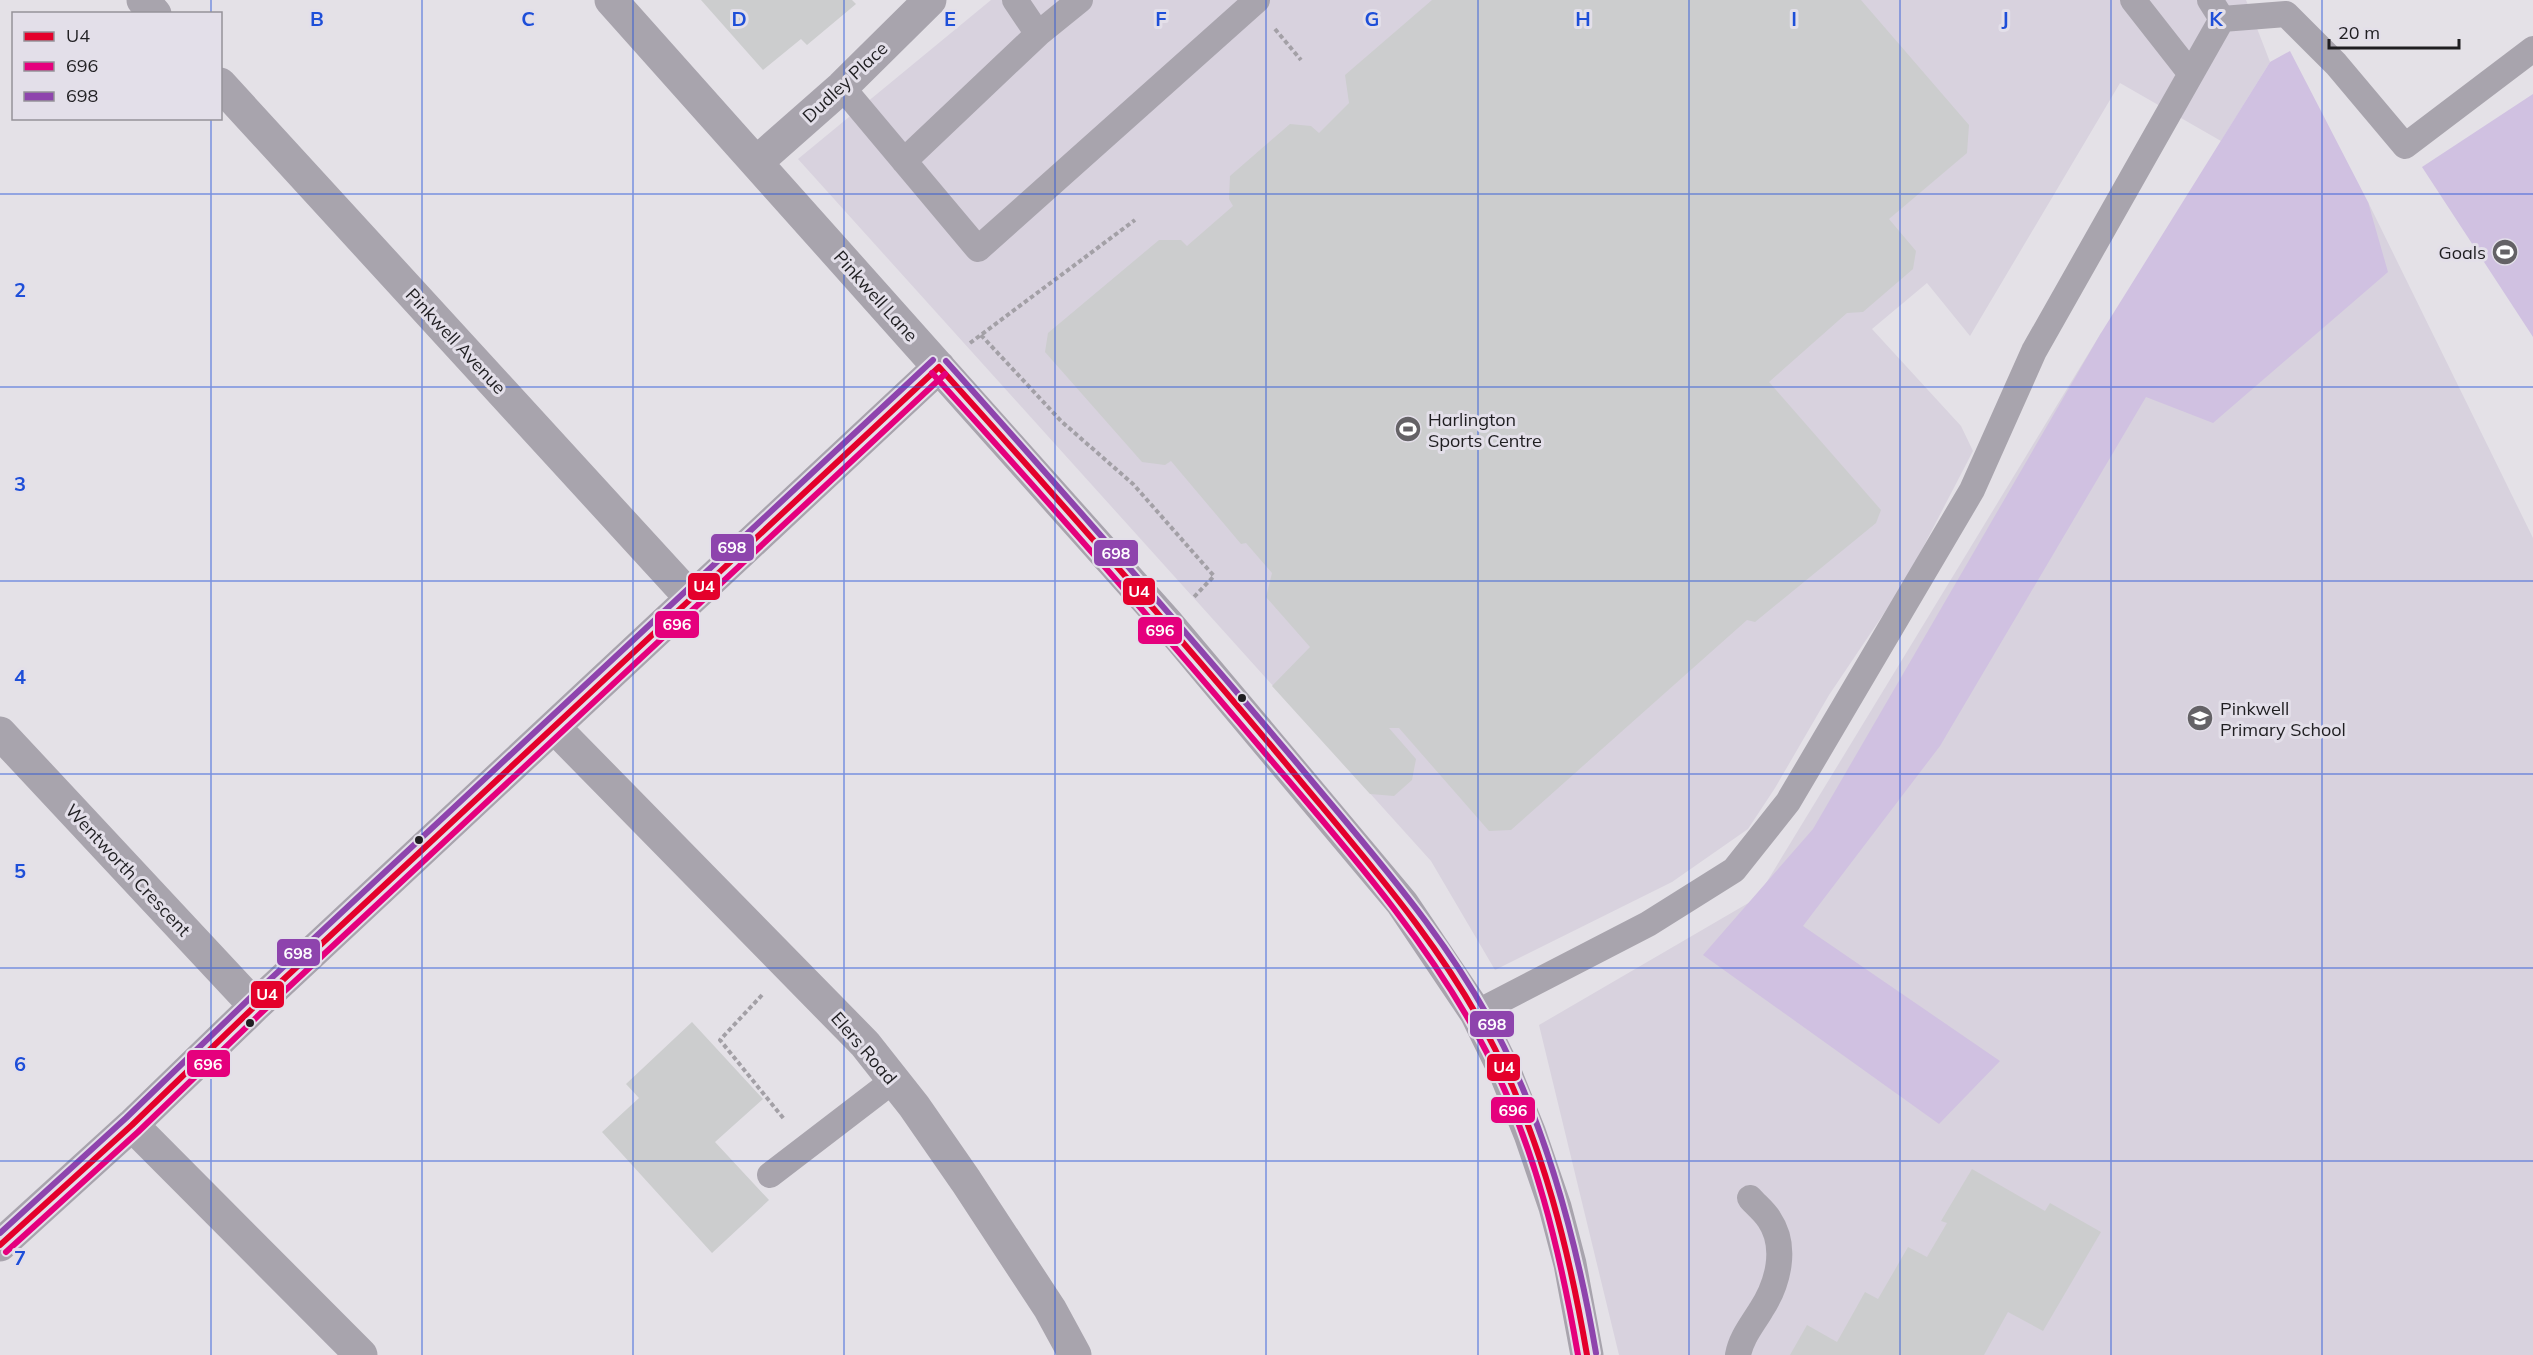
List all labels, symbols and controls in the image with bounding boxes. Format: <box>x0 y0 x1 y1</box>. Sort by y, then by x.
text: B <box>310 6 324 31</box>
text: C <box>521 6 535 31</box>
text: D <box>731 6 747 31</box>
text: E <box>944 6 956 31</box>
text: F <box>1155 6 1167 31</box>
text: G <box>1365 6 1379 31</box>
text: H <box>1575 6 1591 31</box>
text: I <box>1791 6 1797 31</box>
text: J <box>2001 6 2009 31</box>
text: K <box>2209 6 2223 31</box>
legend <box>12 12 222 120</box>
scale bar <box>2329 12 2460 50</box>
text: 20 m <box>2338 21 2380 44</box>
text: U4 <box>66 24 90 47</box>
street label: Dudley Place <box>798 37 892 127</box>
text: 696 <box>66 54 98 77</box>
text: 698 <box>66 84 98 107</box>
sports icon: Goals <box>2490 237 2520 267</box>
place label: Goals <box>2439 241 2486 264</box>
street label: Pinkwell Lane <box>829 246 923 346</box>
text: 2 <box>14 277 26 302</box>
street label: Pinkwell Avenue <box>401 283 511 399</box>
place label: Harlington Sports Centre <box>1428 408 1542 452</box>
sports icon: Harlington Sports Centre <box>1393 414 1423 444</box>
text: 3 <box>14 471 26 496</box>
line badge: 698 <box>710 533 755 562</box>
text: 698 <box>718 537 747 557</box>
line badge: 698 <box>1093 539 1139 567</box>
text: 698 <box>1102 543 1131 563</box>
line badge: U4 <box>687 572 721 601</box>
text: U4 <box>693 576 715 596</box>
line badge: U4 <box>1122 577 1156 606</box>
text: U4 <box>1128 581 1150 601</box>
line badge: 696 <box>654 610 700 639</box>
text: 696 <box>663 614 692 634</box>
line badge: 696 <box>1137 616 1183 645</box>
text: 696 <box>1146 620 1175 640</box>
text: 4 <box>14 664 26 689</box>
unlabelled marker <box>1236 692 1248 704</box>
place label: Pinkwell Primary School <box>2220 697 2346 741</box>
school or university icon: Pinkwell Primary School <box>2185 703 2215 733</box>
street label: Wentworth Crescent <box>61 799 195 941</box>
unlabelled marker <box>413 834 425 846</box>
text: 5 <box>14 858 26 883</box>
line badge: 698 <box>276 938 321 967</box>
text: 698 <box>284 943 313 963</box>
line badge: U4 <box>250 980 285 1009</box>
text: U4 <box>256 984 278 1004</box>
street label: Elers Road <box>826 1007 902 1089</box>
line badge: 698 <box>1469 1010 1515 1038</box>
text: 698 <box>1478 1014 1507 1034</box>
unlabelled marker <box>244 1017 256 1029</box>
line badge: 696 <box>186 1049 231 1078</box>
text: 6 <box>14 1051 26 1076</box>
line badge: U4 <box>1486 1053 1521 1082</box>
text: 696 <box>194 1054 223 1074</box>
text: U4 <box>1493 1057 1515 1077</box>
line badge: 696 <box>1490 1096 1536 1124</box>
text: 696 <box>1499 1100 1528 1120</box>
text: 7 <box>14 1245 26 1270</box>

